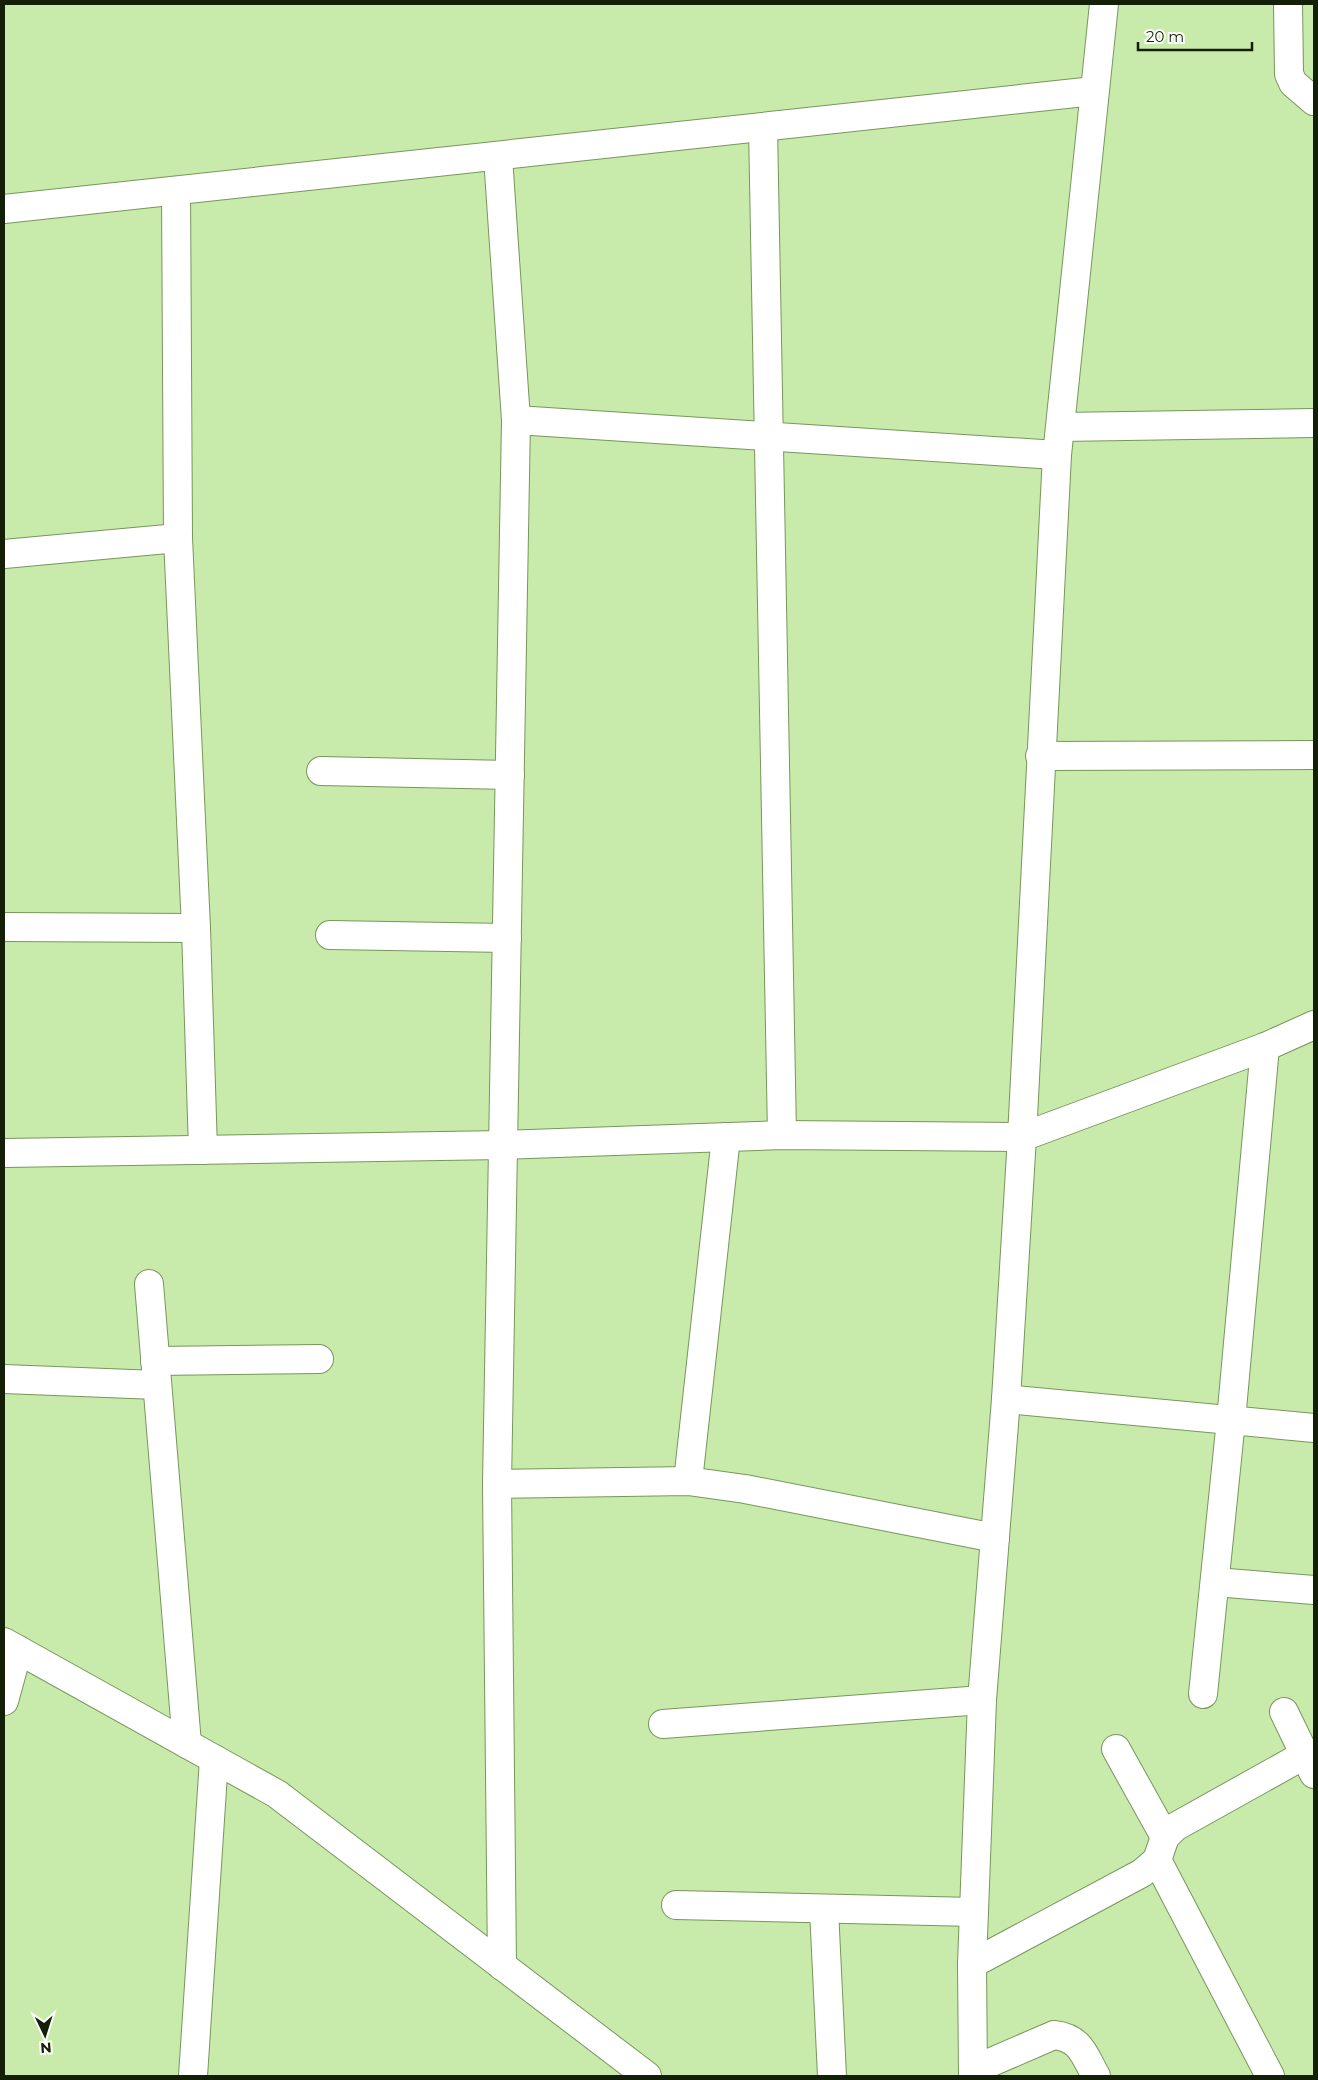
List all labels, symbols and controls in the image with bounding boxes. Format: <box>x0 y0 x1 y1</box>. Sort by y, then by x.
scale bar <box>1138 20 1252 52</box>
text: 20 m <box>1146 27 1184 46</box>
north arrow <box>20 2010 70 2060</box>
text: N <box>40 2039 52 2057</box>

